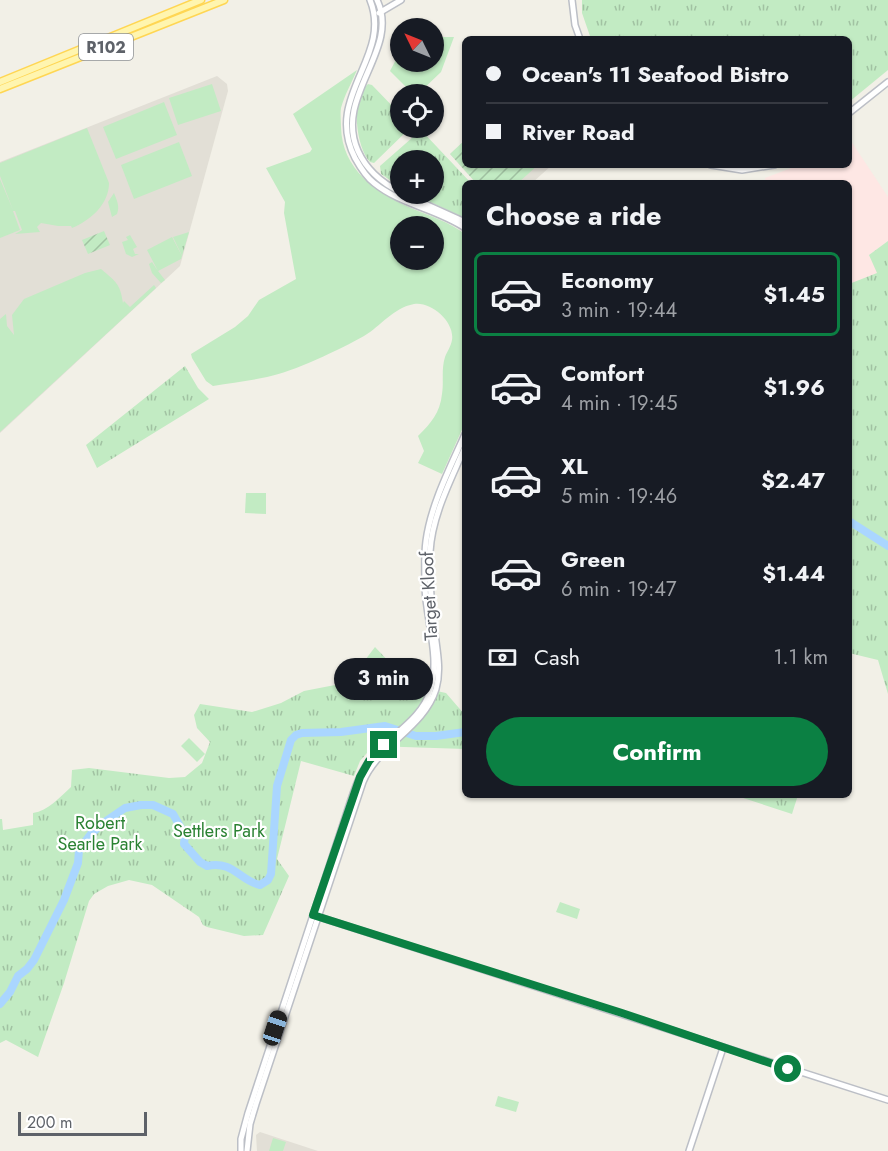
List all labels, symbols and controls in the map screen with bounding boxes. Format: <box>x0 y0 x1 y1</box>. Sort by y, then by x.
north arrow <box>390 18 444 72</box>
map controls <box>390 18 444 270</box>
road number: R102 <box>79 34 133 60</box>
text: Ocean's 11 Seafood Bistro <box>522 58 789 90</box>
button: locate <box>390 84 444 138</box>
text: River Road <box>522 116 634 148</box>
button: + <box>390 150 444 204</box>
text: Choose a ride <box>486 196 661 235</box>
button: − <box>390 216 444 270</box>
text: Economy <box>561 264 653 296</box>
icon: car <box>489 267 543 321</box>
text: $1.45 <box>763 278 825 310</box>
text: 3 min · 19:44 <box>561 296 677 325</box>
text: Comfort <box>561 357 644 389</box>
icon: car <box>489 360 543 414</box>
text: $1.96 <box>764 371 825 403</box>
text: 4 min · 19:45 <box>561 389 677 418</box>
text: XL <box>561 450 588 482</box>
icon: car <box>489 453 543 507</box>
text: $2.47 <box>761 464 825 496</box>
text: 5 min · 19:46 <box>561 482 677 511</box>
text: Green <box>561 543 625 575</box>
icon: car <box>489 546 543 600</box>
street label: Target Kloof <box>414 550 444 641</box>
text: $1.44 <box>762 557 825 589</box>
text: 6 min · 19:47 <box>561 575 677 604</box>
icon: cash <box>486 641 519 674</box>
text: Cash <box>534 641 580 673</box>
text: 1.1 km <box>774 643 828 672</box>
callout: 3 min <box>334 658 434 700</box>
text: 3 min <box>358 664 409 693</box>
button: Confirm <box>486 717 828 786</box>
route end <box>370 731 397 758</box>
park label: Robert Searle Park <box>58 810 143 857</box>
park label: Settlers Park <box>173 818 265 844</box>
car <box>261 1008 289 1048</box>
route start <box>774 1055 801 1082</box>
scale bar <box>18 1109 147 1136</box>
text: 200 m <box>27 1111 73 1134</box>

